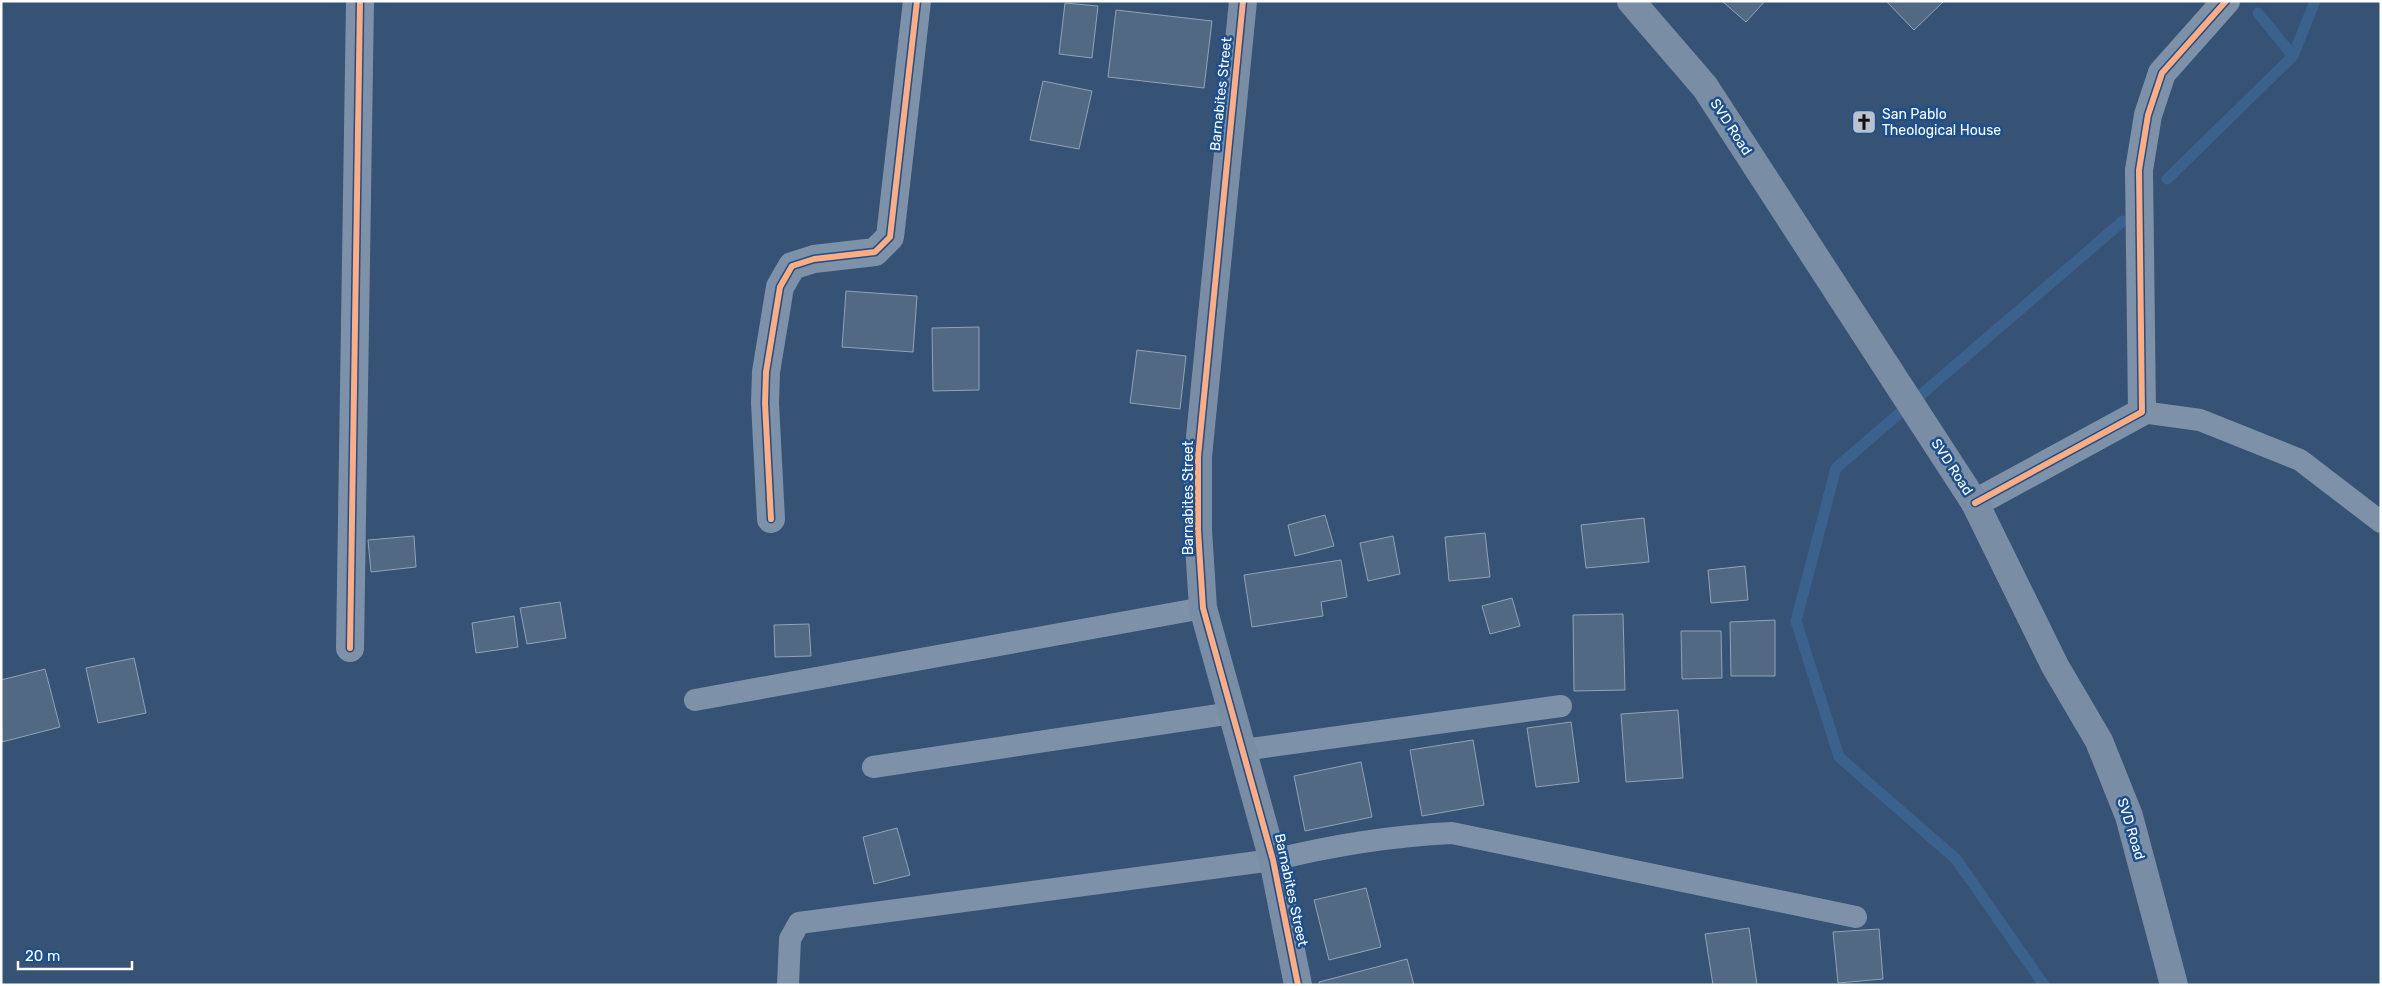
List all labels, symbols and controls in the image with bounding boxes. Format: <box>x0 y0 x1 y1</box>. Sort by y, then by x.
street label: Barnabites Street <box>1207 36 1236 152</box>
street label: SVD Road <box>1706 96 1756 158</box>
place label: San Pablo Theological House <box>1882 106 2001 139</box>
church icon: San Pablo Theological House <box>1851 109 1877 135</box>
street label: SVD Road <box>1927 436 1977 498</box>
street label: Barnabites Street <box>1180 440 1197 555</box>
street label: SVD Road <box>2114 796 2148 862</box>
street label: Barnabites Street <box>1271 832 1311 948</box>
scale bar <box>18 938 131 970</box>
text: 20 m <box>25 947 60 965</box>

